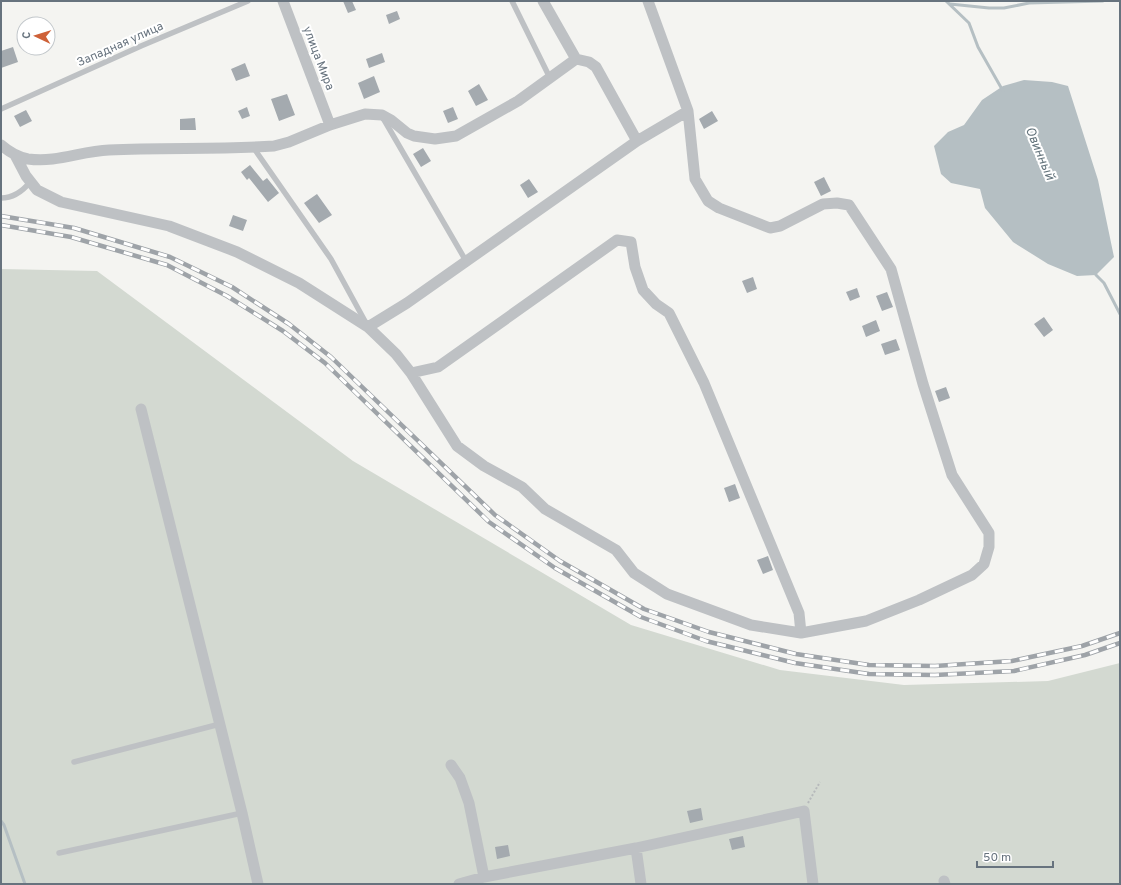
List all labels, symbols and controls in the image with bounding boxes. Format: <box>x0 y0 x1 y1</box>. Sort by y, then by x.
north arrow <box>16 16 56 56</box>
street label: Западная улица <box>75 19 166 71</box>
street label: улица Мира <box>299 24 338 93</box>
text: С <box>20 31 34 39</box>
water label: Овинный <box>1021 125 1058 183</box>
scale bar <box>977 843 1053 869</box>
text: 50 m <box>983 850 1011 866</box>

